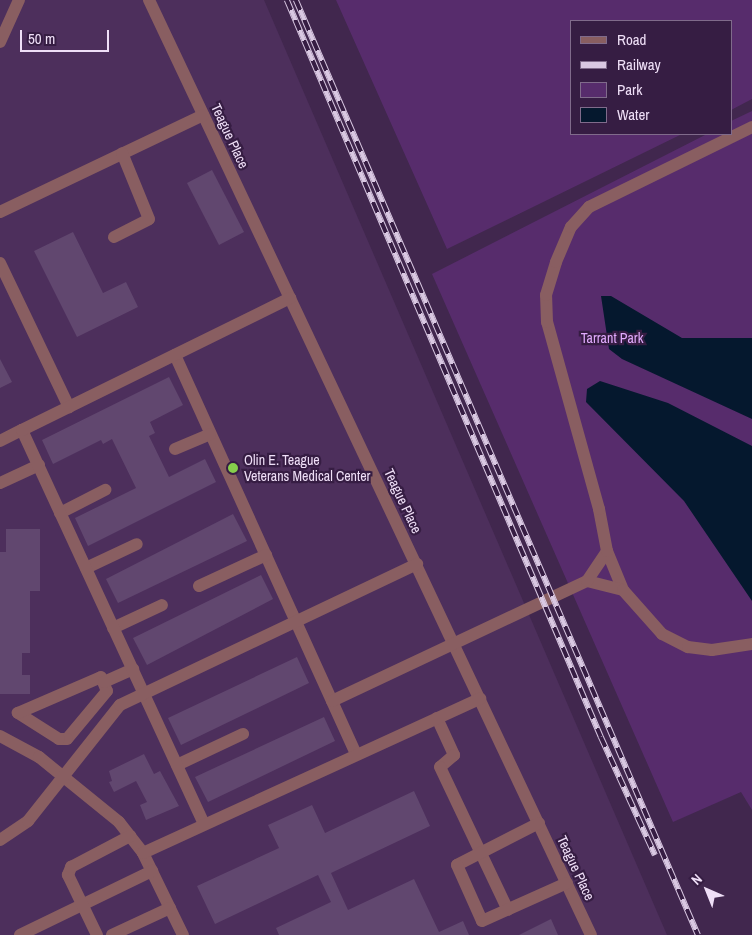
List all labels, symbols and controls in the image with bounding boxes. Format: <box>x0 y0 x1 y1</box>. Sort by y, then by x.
scale bar <box>22 20 111 52</box>
legend <box>570 20 732 135</box>
text: 50 m <box>28 28 55 49</box>
text: Road <box>617 29 646 50</box>
text: Railway <box>617 54 661 75</box>
text: Park <box>617 79 642 100</box>
street label: Teague Place <box>208 101 252 171</box>
text: Water <box>617 104 649 125</box>
park label: Tarrant Park <box>581 330 643 346</box>
place label: Olin E. Teague Veterans Medical Center <box>244 452 370 484</box>
marker: Olin E. Teague Veterans Medical Center <box>226 461 240 475</box>
street label: Teague Place <box>381 466 425 536</box>
street label: Teague Place <box>554 833 598 903</box>
north arrow <box>682 865 732 915</box>
text: N <box>687 870 706 889</box>

